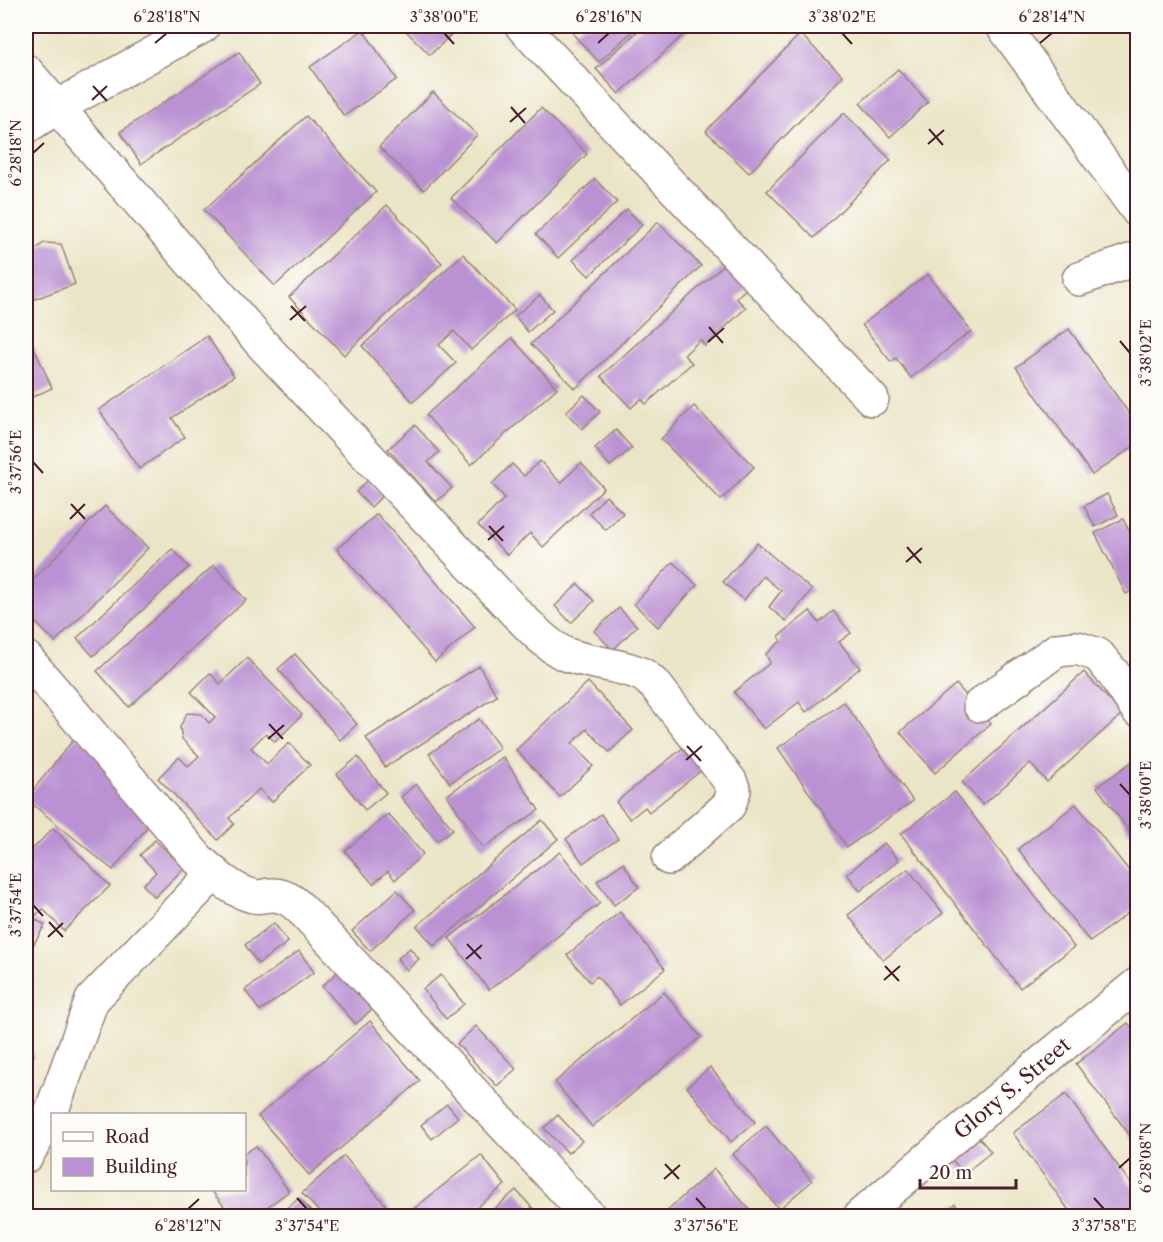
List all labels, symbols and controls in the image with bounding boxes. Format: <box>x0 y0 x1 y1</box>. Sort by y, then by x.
text: 6°28'18"N <box>133 7 201 26</box>
text: 3°38'00"E <box>410 7 478 26</box>
text: 6°28'16"N <box>576 7 642 26</box>
text: 3°38'02"E <box>808 7 876 26</box>
text: 6°28'14"N <box>1019 7 1085 26</box>
text: 6°28'18"N <box>6 119 25 187</box>
text: 3°38'02"E <box>1136 319 1155 387</box>
text: 3°37'56"E <box>6 430 25 494</box>
text: 3°38'00"E <box>1136 761 1155 829</box>
text: 3°37'54"E <box>6 873 25 937</box>
street label: Glory S. Street <box>949 1032 1076 1144</box>
legend <box>51 1113 246 1191</box>
text: 6°28'08"N <box>1136 1123 1155 1193</box>
text: Road <box>105 1126 150 1148</box>
scale bar <box>920 1152 1016 1190</box>
text: Building <box>105 1156 177 1178</box>
text: 20 m <box>929 1162 973 1184</box>
text: 6°28'12"N <box>154 1216 222 1235</box>
text: 3°37'54"E <box>275 1216 339 1235</box>
text: 3°37'56"E <box>674 1216 738 1235</box>
text: 3°37'58"E <box>1071 1216 1137 1235</box>

